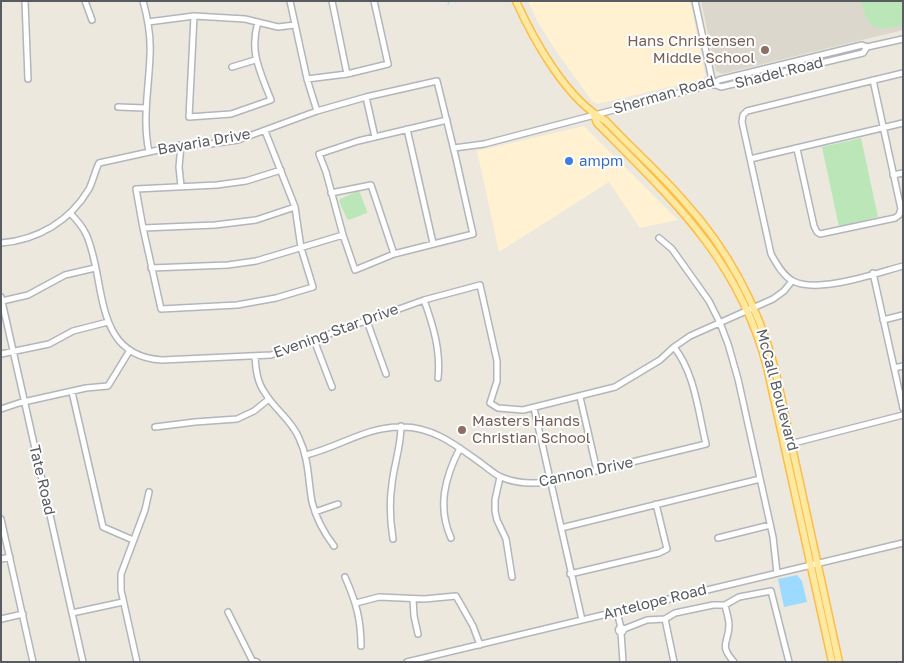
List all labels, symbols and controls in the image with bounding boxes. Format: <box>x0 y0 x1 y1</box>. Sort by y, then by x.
place label: Hans Christensen Middle School <box>627 32 755 67</box>
marker: Hans Christensen Middle School <box>759 44 771 56</box>
street label: Shadel Road <box>733 53 825 93</box>
street label: Sherman Road <box>611 72 717 118</box>
street label: Bavaria Drive <box>156 125 252 159</box>
place label: ampm <box>579 152 623 170</box>
marker: ampm <box>563 155 575 167</box>
street label: Evening Star Drive <box>271 300 401 362</box>
street label: McCall Boulevard <box>752 327 802 453</box>
place label: Masters Hands Christian School <box>472 412 591 447</box>
marker: Masters Hands Christian School <box>456 424 468 436</box>
street label: Tate Road <box>25 443 59 517</box>
street label: Cannon Drive <box>537 453 635 491</box>
street label: Antelope Road <box>601 580 709 624</box>

